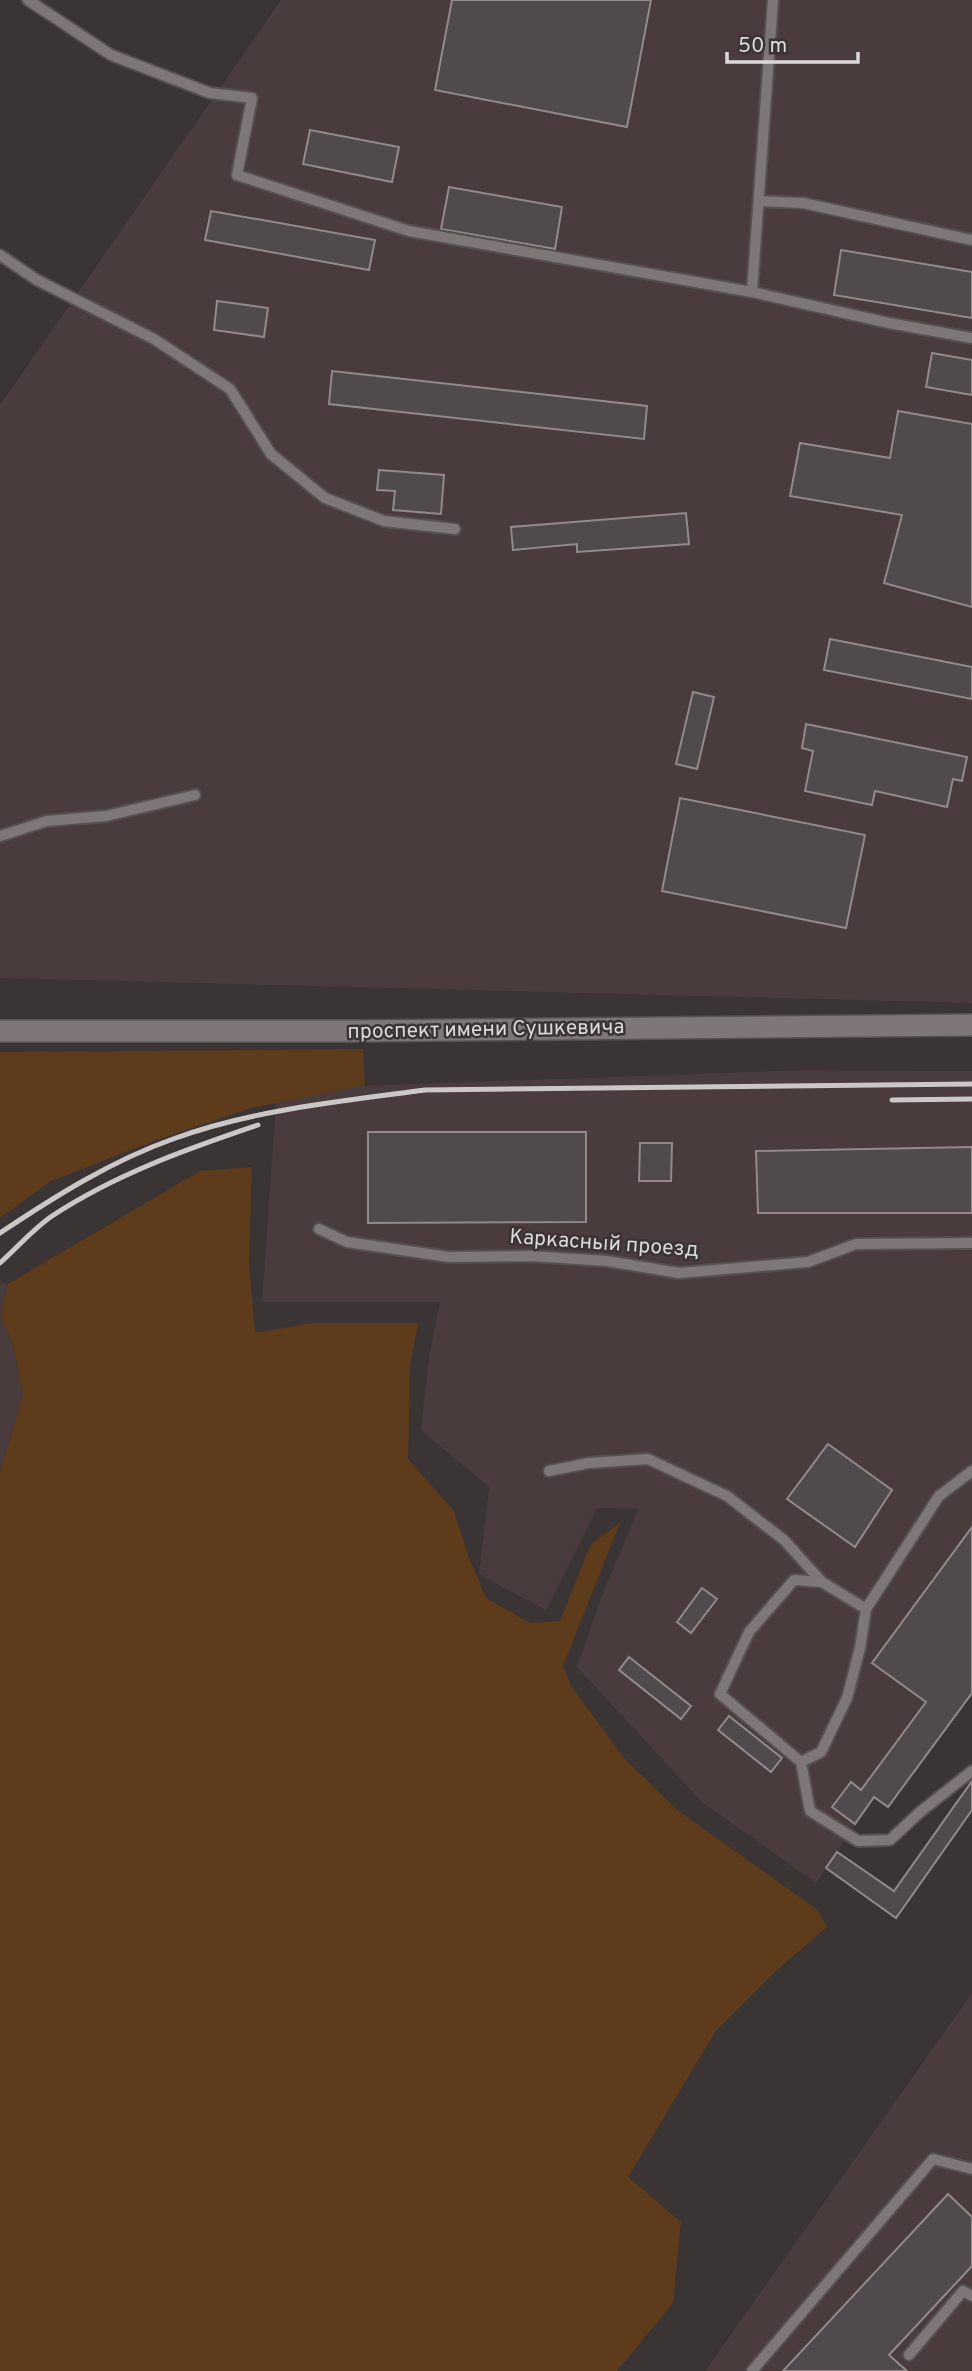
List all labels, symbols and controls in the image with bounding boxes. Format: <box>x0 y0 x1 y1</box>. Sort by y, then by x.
scale bar <box>727 21 858 65</box>
text: 50 m <box>738 33 787 60</box>
street label: проспект имени Сушкевича <box>347 1014 625 1046</box>
street label: Каркасный проезд <box>508 1224 700 1264</box>

